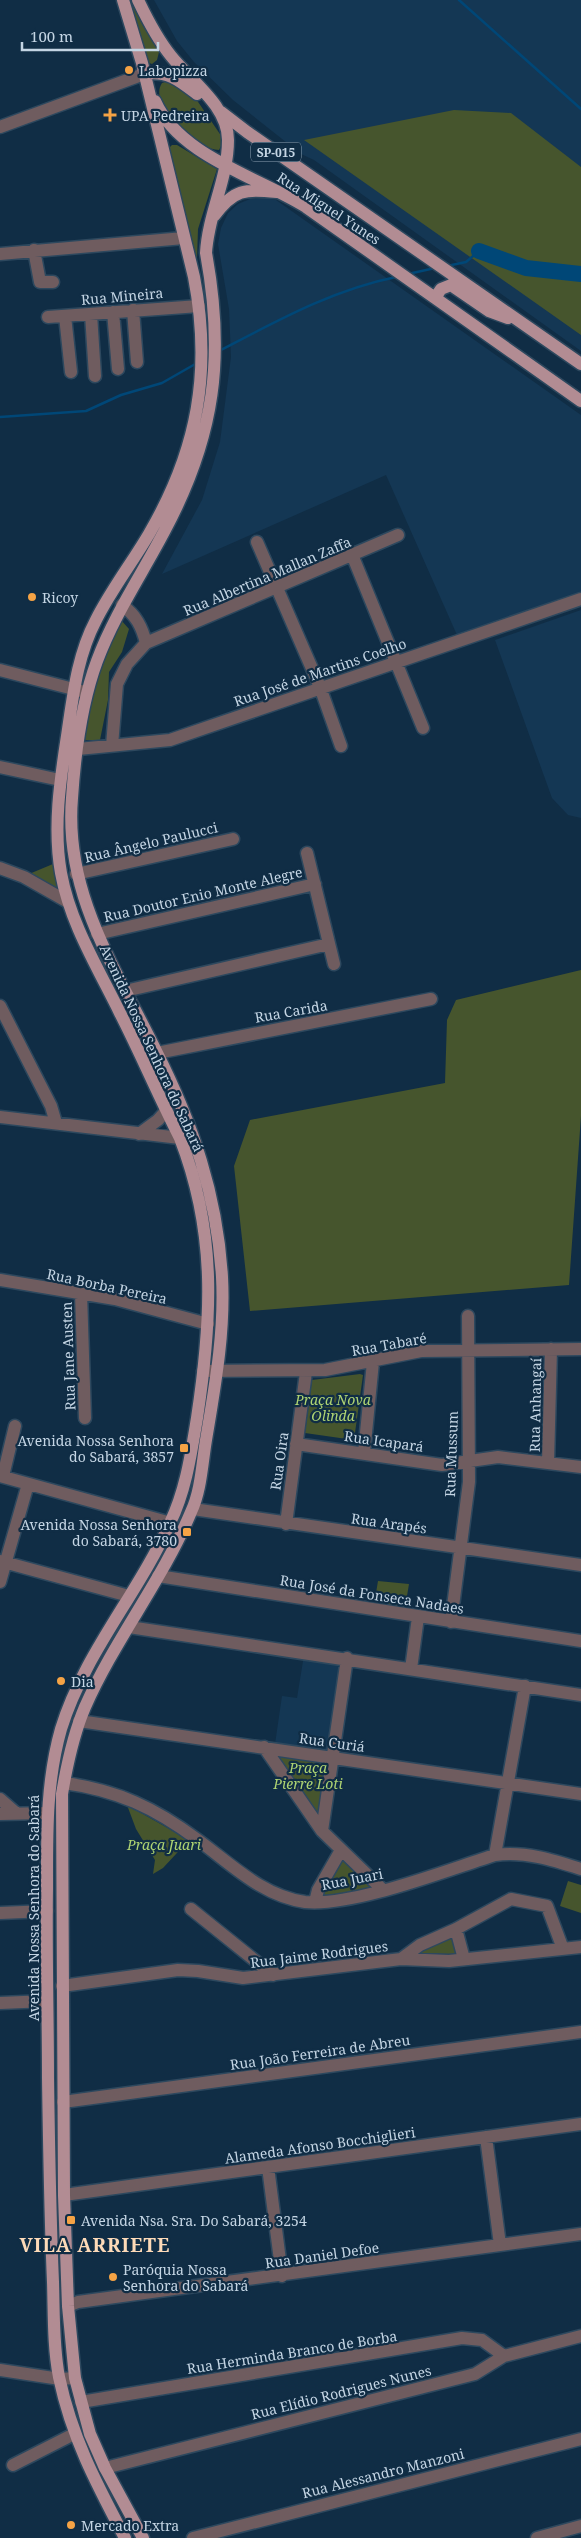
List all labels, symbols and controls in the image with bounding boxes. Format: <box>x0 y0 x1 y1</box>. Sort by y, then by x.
scale bar <box>22 20 159 52</box>
text: 100 m <box>30 26 73 46</box>
place label: Labopizza <box>139 61 208 80</box>
marker: Labopizza <box>123 64 135 76</box>
place label: UPA Pedreira <box>121 106 210 125</box>
marker: UPA Pedreira <box>103 108 117 122</box>
road number: SP-015 <box>251 142 301 162</box>
street label: Rua Miguel Yunes <box>274 167 384 249</box>
street label: Rua Mineira <box>80 283 164 309</box>
street label: Rua Albertina Mallan Zaffa <box>180 532 354 620</box>
place label: Ricoy <box>42 588 78 607</box>
marker: Ricoy <box>26 591 38 603</box>
street label: Rua José de Martins Coelho <box>231 634 409 710</box>
street label: Rua Ângelo Paulucci <box>82 817 220 867</box>
street label: Rua Doutor Enio Monte Alegre <box>102 862 304 926</box>
street label: Avenida Nossa Senhora do Sabará <box>96 941 209 1155</box>
street label: Rua Carida <box>253 995 329 1027</box>
street label: Rua Borba Pereira <box>45 1264 169 1308</box>
street label: Rua Jane Austen <box>57 1301 79 1411</box>
street label: Rua Tabaré <box>350 1328 428 1360</box>
street label: Rua Anhangaí <box>525 1357 545 1452</box>
park label: Praça Nova Olinda <box>294 1390 372 1425</box>
street label: Rua Mussum <box>440 1411 462 1497</box>
street label: Rua Icapará <box>343 1426 425 1456</box>
place label: Avenida Nossa Senhora do Sabará, 3857 <box>18 1431 174 1466</box>
street label: Rua Oira <box>266 1431 293 1491</box>
marker: Avenida Nossa Senhora do Sabará, 3857 <box>178 1442 190 1454</box>
street label: Rua Arapés <box>350 1508 428 1538</box>
place label: Avenida Nossa Senhora do Sabará, 3780 <box>21 1515 177 1550</box>
marker: Avenida Nossa Senhora do Sabará, 3780 <box>181 1526 193 1538</box>
street label: Rua José da Fonseca Nadaes <box>279 1570 465 1618</box>
place label: Dia <box>71 1672 94 1691</box>
marker: Dia <box>55 1675 67 1687</box>
street label: Rua Curiá <box>298 1728 366 1756</box>
park label: Praça Pierre Loti <box>272 1758 343 1793</box>
street label: Avenida Nossa Senhora do Sabará <box>24 1795 43 2021</box>
park label: Praça Juari <box>126 1835 202 1854</box>
street label: Rua Juari <box>320 1864 385 1894</box>
street label: Rua Jaime Rodrigues <box>249 1936 389 1972</box>
street label: Rua João Ferreira de Abreu <box>229 2030 411 2074</box>
street label: Alameda Afonso Bocchiglieri <box>223 2122 417 2168</box>
place label: Avenida Nsa. Sra. Do Sabará, 3254 <box>81 2211 307 2230</box>
marker: Avenida Nsa. Sra. Do Sabará, 3254 <box>65 2214 77 2226</box>
district label: VILA ARRIETE <box>20 2232 170 2258</box>
street label: Rua Daniel Defoe <box>264 2238 380 2272</box>
place label: Paróquia Nossa Senhora do Sabará <box>123 2260 249 2295</box>
marker: Paróquia Nossa Senhora do Sabará <box>107 2271 119 2283</box>
street label: Rua Herminda Branco de Borba <box>185 2326 399 2378</box>
street label: Rua Elídio Rodrigues Nunes <box>249 2360 433 2424</box>
street label: Rua Alessandro Manzoni <box>300 2444 467 2502</box>
place label: Mercado Extra <box>81 2516 179 2535</box>
marker: Mercado Extra <box>65 2519 77 2531</box>

